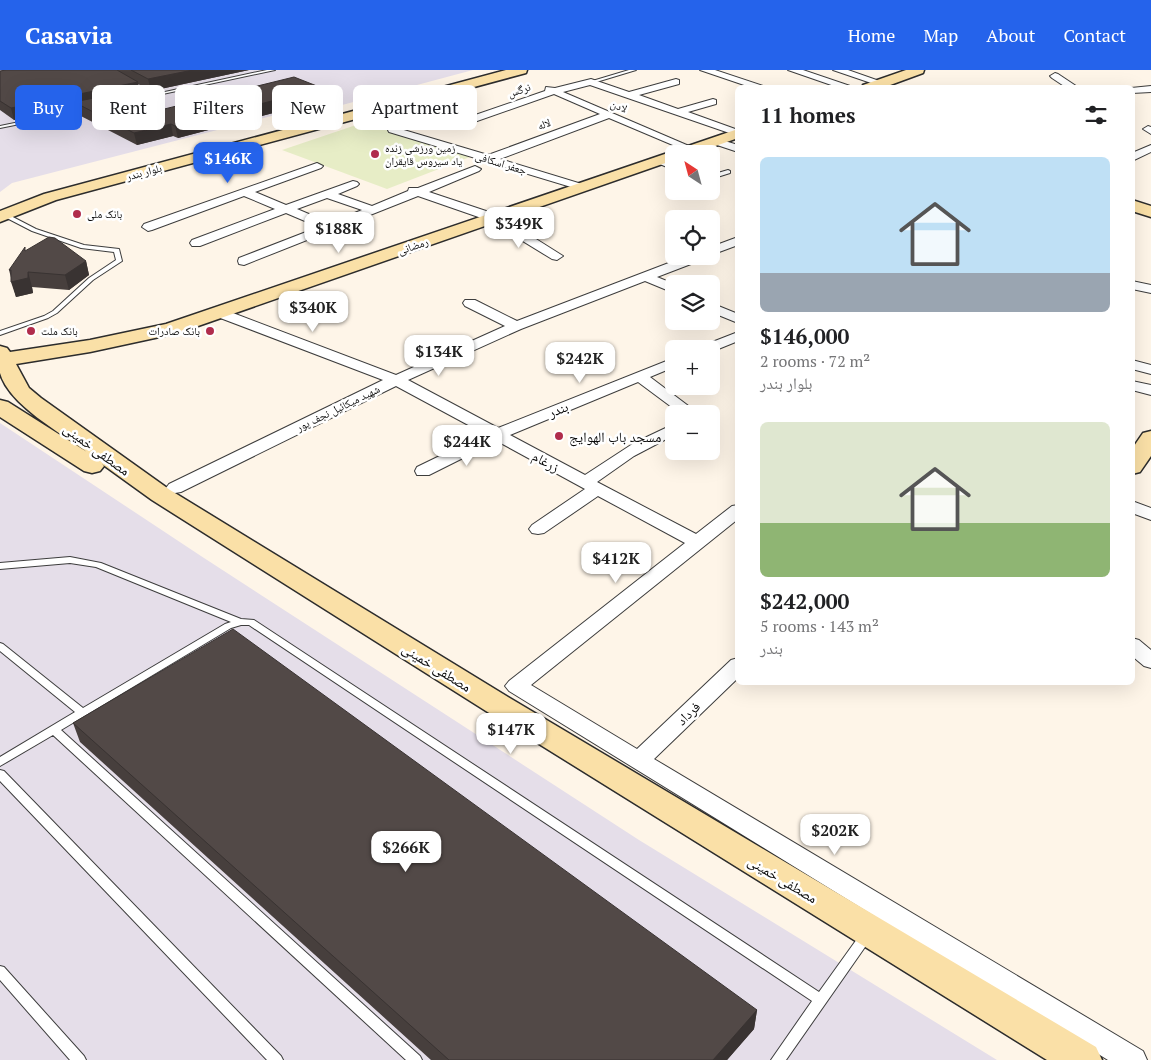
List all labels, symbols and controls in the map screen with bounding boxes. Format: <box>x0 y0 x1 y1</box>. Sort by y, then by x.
text: Casavia <box>25 19 113 51</box>
text: Home <box>848 23 895 47</box>
text: Map <box>923 23 958 47</box>
text: About <box>986 23 1035 47</box>
text: Contact <box>1063 23 1126 47</box>
street label: نرگس <box>506 80 532 100</box>
chip: Buy <box>15 85 82 130</box>
chip: Rent <box>92 85 165 130</box>
chip: Filters <box>175 85 262 130</box>
chip: New <box>272 85 343 130</box>
chip: Apartment <box>353 85 477 130</box>
street label: لادن <box>609 96 630 116</box>
text: 11 homes <box>760 101 856 129</box>
icon: filters <box>1082 101 1110 129</box>
street label: لاله <box>535 115 553 133</box>
place label: زمین ورزشی زنده یاد سیروس قایقران <box>385 141 463 168</box>
pin: $146K <box>193 142 263 184</box>
north arrow <box>665 145 720 200</box>
map controls <box>665 145 720 460</box>
text: $146K <box>204 147 252 169</box>
marker: زمین ورزشی زنده یاد سیروس قایقران <box>369 148 381 160</box>
street label: جعفر اسکافی <box>474 149 528 177</box>
street label: بلوار بندر <box>124 161 163 184</box>
icon: home <box>890 189 980 279</box>
pin: $349K <box>484 206 554 249</box>
place label: بانک ملی <box>87 207 122 221</box>
marker: بانک ملی <box>71 208 83 220</box>
button: locate <box>665 210 720 265</box>
pin: $188K <box>304 212 374 254</box>
text: $349K <box>495 212 543 234</box>
text: $188K <box>315 217 363 239</box>
street label: رمضانی <box>396 234 430 258</box>
button: layers <box>665 275 720 330</box>
pin: $340K <box>278 290 348 333</box>
text: $340K <box>289 296 337 318</box>
text: $146,000 <box>760 322 849 350</box>
place label: بانک ملت <box>41 324 78 338</box>
place label: بانک صادرات <box>149 324 200 338</box>
marker: بانک ملت <box>25 325 37 337</box>
marker: بانک صادرات <box>204 325 216 337</box>
pin: $134K <box>404 334 474 377</box>
text: $134K <box>415 340 463 362</box>
button: + <box>665 340 720 395</box>
pin: $242K <box>545 342 615 384</box>
text: $242K <box>556 347 604 369</box>
text: 2 rooms · 72 m² <box>760 350 870 372</box>
text: بلوار بندر <box>760 372 813 394</box>
street label: شهید میکائیل نجف پور <box>293 382 382 435</box>
street label: بندر <box>544 396 571 422</box>
button: − <box>665 405 720 460</box>
street label: مصطفی خمینی <box>60 418 134 480</box>
pin: $244K <box>432 424 502 467</box>
place label: مسجد باب الهوایج <box>569 427 661 447</box>
text: $244K <box>443 430 491 452</box>
marker: مسجد باب الهوایج <box>553 430 565 442</box>
street label: زرغام <box>529 446 563 477</box>
icon: home <box>890 454 980 544</box>
pin: $412K <box>581 542 651 584</box>
text: $412K <box>592 547 640 569</box>
text: $242,000 <box>760 587 849 615</box>
text: 5 rooms · 143 m² <box>760 615 879 637</box>
text: بندر <box>760 637 783 659</box>
street label: مصطفی خمینی <box>399 638 475 696</box>
street label: فرداد <box>672 697 704 729</box>
pin: $147K <box>476 712 546 755</box>
text: $147K <box>487 718 535 740</box>
pin: $202K <box>800 814 870 856</box>
text: $202K <box>811 819 859 841</box>
pin: $266K <box>371 830 441 873</box>
text: $266K <box>382 836 430 858</box>
street label: مصطفی خمینی <box>745 851 821 907</box>

